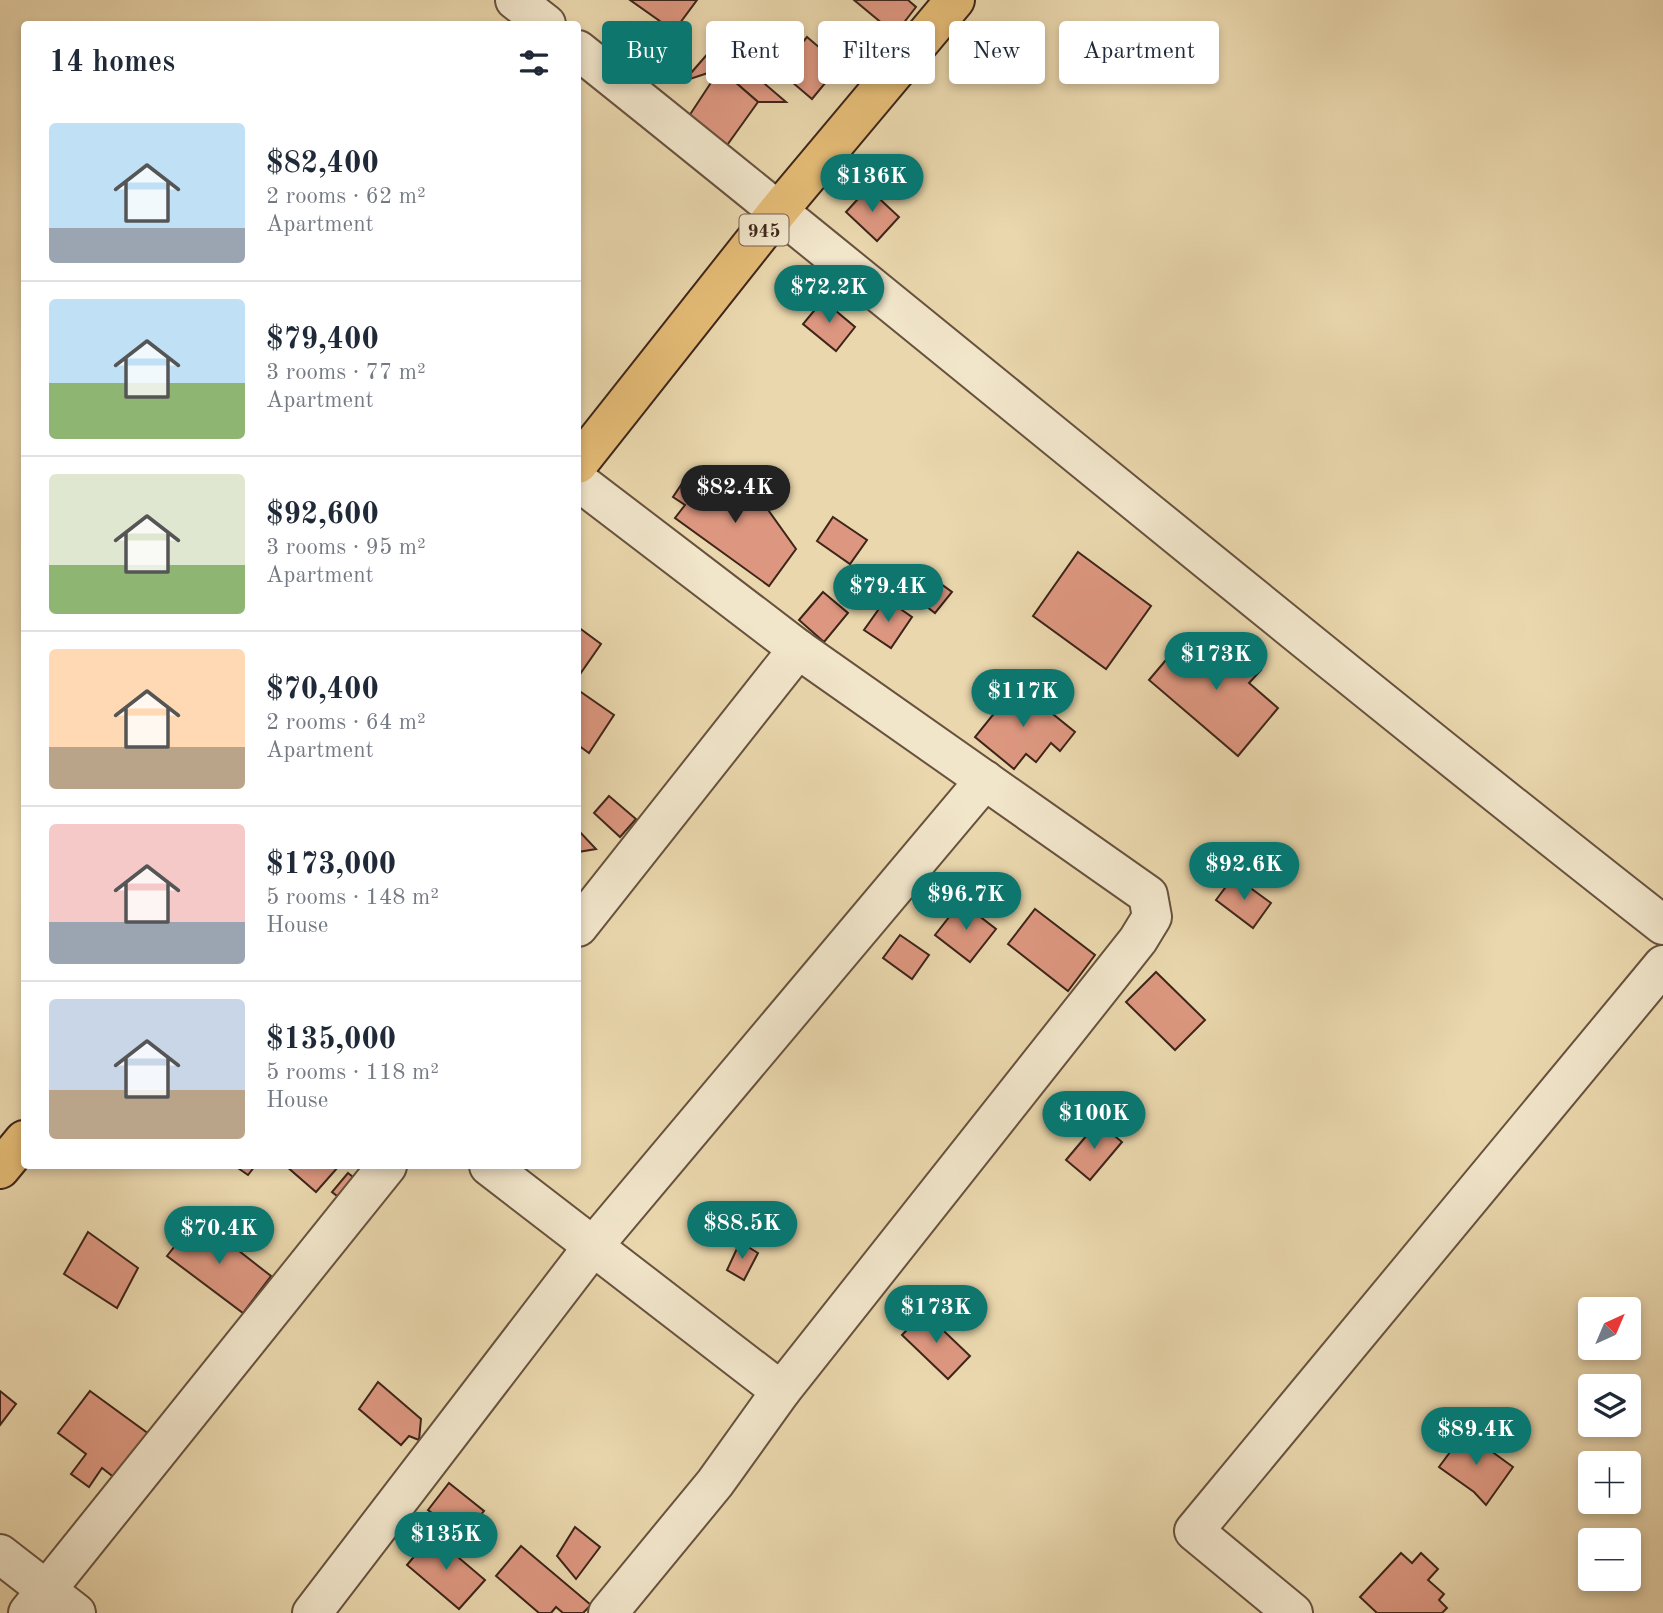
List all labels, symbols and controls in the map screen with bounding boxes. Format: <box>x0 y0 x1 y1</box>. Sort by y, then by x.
chip: Buy <box>602 21 692 84</box>
chip: Rent <box>706 21 804 84</box>
chip: Filters <box>818 21 935 84</box>
chip: New <box>949 21 1045 84</box>
chip: Apartment <box>1059 21 1219 84</box>
icon: filters <box>515 44 553 82</box>
text: 14 homes <box>49 48 175 78</box>
text: $82,400 <box>266 149 379 179</box>
icon: home <box>105 151 189 235</box>
pin: $136K <box>823 154 921 214</box>
text: $136K <box>836 165 908 188</box>
text: 2 rooms · 62 m² <box>266 185 426 208</box>
text: Apartment <box>266 213 374 236</box>
road number: 945 <box>740 214 788 246</box>
pin: $72.2K <box>772 266 886 325</box>
text: $72.2K <box>790 276 868 299</box>
text: $79,400 <box>266 325 379 355</box>
icon: home <box>105 327 189 411</box>
text: 3 rooms · 77 m² <box>266 361 426 384</box>
text: Apartment <box>266 389 374 412</box>
pin: $82.4K <box>678 466 792 525</box>
text: $82.4K <box>696 476 774 499</box>
text: $92,600 <box>266 500 379 530</box>
icon: home <box>105 502 189 586</box>
text: 3 rooms · 95 m² <box>266 536 426 559</box>
text: Apartment <box>266 564 374 587</box>
pin: $79.4K <box>831 564 945 624</box>
text: $79.4K <box>849 575 927 598</box>
pin: $173K <box>1167 632 1265 692</box>
text: $173K <box>1180 643 1252 666</box>
pin: $117K <box>974 670 1072 729</box>
text: $70,400 <box>266 675 379 705</box>
icon: home <box>105 677 189 761</box>
text: $117K <box>987 680 1059 703</box>
text: 2 rooms · 64 m² <box>266 711 426 734</box>
text: Apartment <box>266 739 374 762</box>
pin: $92.6K <box>1187 842 1301 902</box>
text: $173,000 <box>266 850 396 880</box>
icon: home <box>105 852 189 936</box>
text: $92.6K <box>1205 853 1283 876</box>
pin: $96.7K <box>909 872 1023 932</box>
text: $96.7K <box>927 883 1005 906</box>
text: 5 rooms · 148 m² <box>266 886 439 909</box>
text: House <box>266 914 328 937</box>
text: $135,000 <box>266 1025 396 1055</box>
icon: home <box>105 1027 189 1111</box>
text: 5 rooms · 118 m² <box>266 1061 439 1084</box>
text: House <box>266 1089 328 1112</box>
pin: $100K <box>1045 1092 1143 1151</box>
text: $100K <box>1058 1102 1130 1125</box>
pin: $88.5K <box>685 1202 799 1261</box>
pin: $70.4K <box>162 1206 276 1266</box>
text: $88.5K <box>703 1212 781 1235</box>
text: $70.4K <box>180 1217 258 1240</box>
pin: $173K <box>887 1286 985 1345</box>
text: $173K <box>900 1296 972 1319</box>
north arrow <box>1578 1297 1642 1360</box>
map controls <box>1578 1297 1641 1591</box>
button: layers <box>1578 1374 1641 1437</box>
pin: $89.4K <box>1419 1408 1533 1467</box>
text: $89.4K <box>1437 1418 1515 1441</box>
button: + <box>1578 1451 1641 1514</box>
pin: $135K <box>397 1512 495 1572</box>
text: $135K <box>410 1523 482 1546</box>
button: − <box>1578 1528 1641 1591</box>

